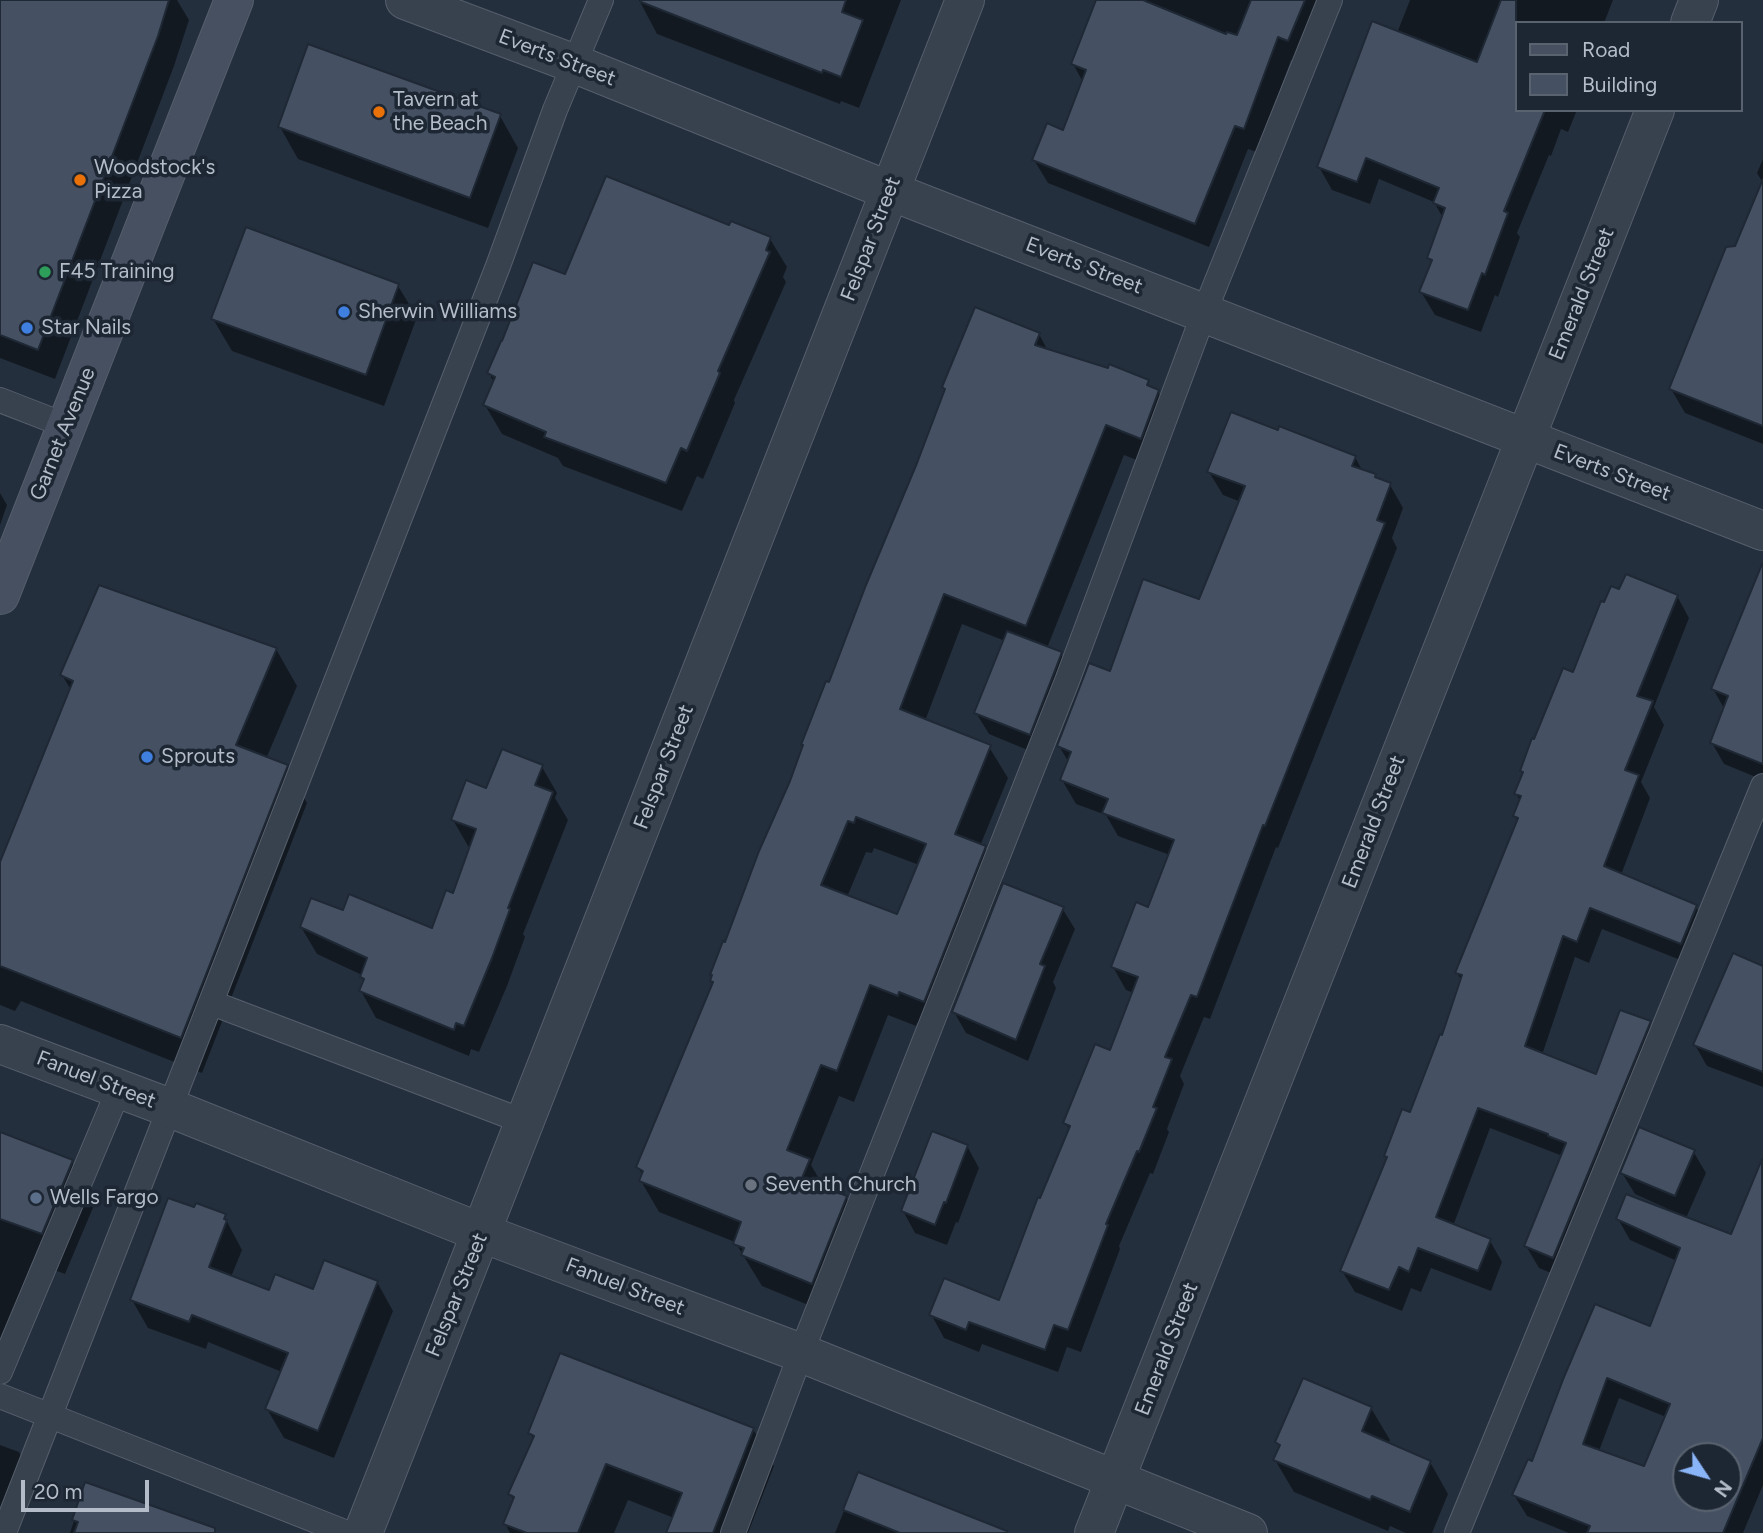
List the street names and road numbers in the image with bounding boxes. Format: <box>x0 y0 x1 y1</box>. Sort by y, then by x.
street label: Everts Street <box>495 24 619 92</box>
street label: Felspar Street <box>836 173 906 305</box>
street label: Emerald Street <box>1544 224 1620 364</box>
street label: Everts Street <box>1022 232 1146 300</box>
street label: Garnet Avenue <box>25 364 101 504</box>
street label: Everts Street <box>1550 439 1674 507</box>
street label: Felspar Street <box>629 701 699 833</box>
street label: Emerald Street <box>1337 752 1411 892</box>
street label: Fanuel Street <box>33 1046 159 1114</box>
street label: Felspar Street <box>421 1229 493 1361</box>
street label: Fanuel Street <box>562 1253 688 1321</box>
street label: Emerald Street <box>1130 1279 1204 1419</box>

